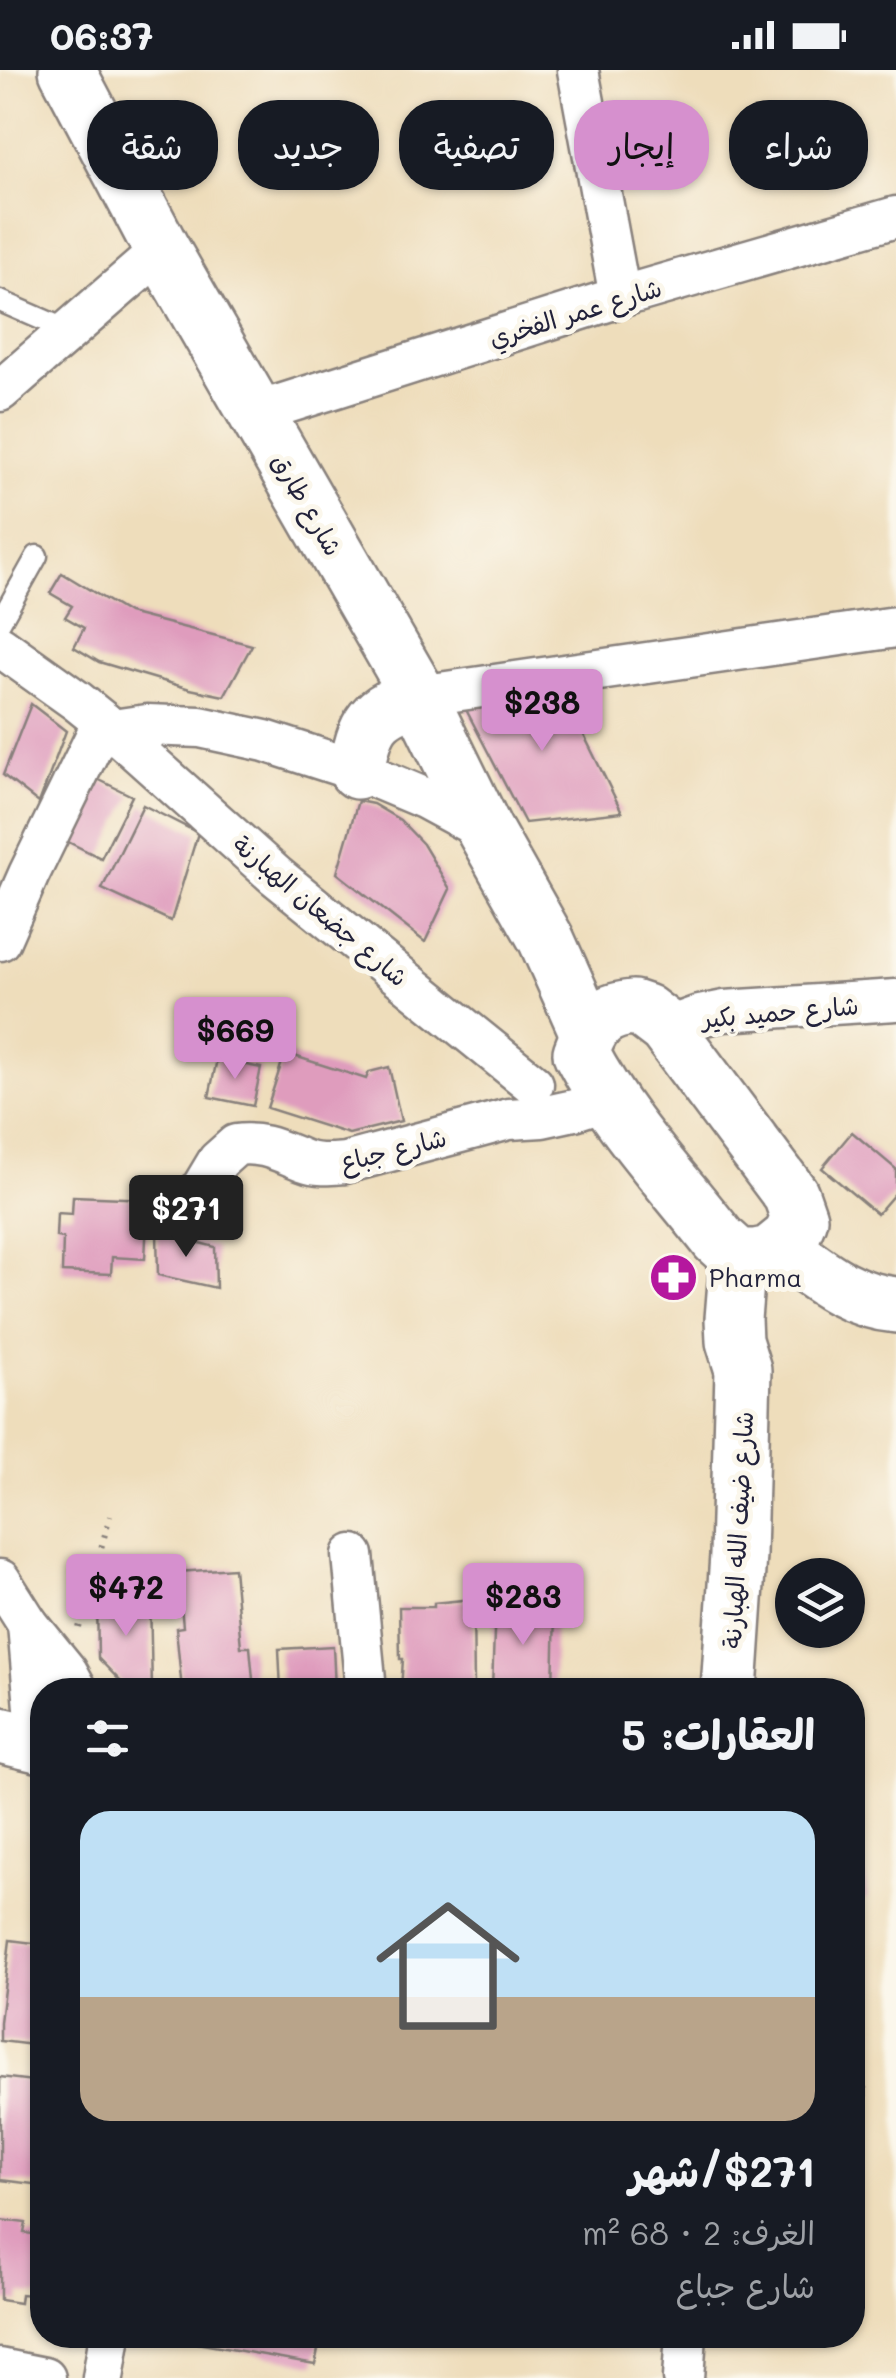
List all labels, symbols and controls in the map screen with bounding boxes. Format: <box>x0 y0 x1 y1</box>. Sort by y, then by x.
text: 06:37 <box>50 10 153 60</box>
chip: شقة <box>87 100 218 190</box>
chip: جديد <box>238 100 379 190</box>
chip: تصفية <box>399 100 554 190</box>
chip: إيجار <box>574 100 709 190</box>
chip: شراء <box>729 100 868 190</box>
street label: شارع عمر الفخري <box>485 271 666 357</box>
street label: شارع طارق <box>263 447 350 563</box>
pin: $238 <box>483 669 601 754</box>
text: $238 <box>504 680 580 722</box>
street label: شارع جضعان الهبارنة <box>225 827 415 995</box>
street label: شارع حميد بكير <box>698 988 860 1037</box>
pin: $669 <box>176 997 294 1082</box>
text: $669 <box>196 1008 274 1050</box>
street label: شارع جباع <box>336 1120 450 1181</box>
pin: $271 <box>127 1175 245 1260</box>
text: $271 <box>151 1186 221 1228</box>
pharmacy icon: Pharma <box>648 1251 700 1303</box>
place label: Pharma <box>709 1261 802 1293</box>
street label: شارع ضيف الله الهبارنة <box>715 1411 762 1649</box>
pin: $472 <box>67 1554 185 1639</box>
map controls <box>775 1558 865 1648</box>
button: layers <box>775 1558 865 1648</box>
pin: $283 <box>464 1563 582 1648</box>
text: $472 <box>88 1565 164 1607</box>
text: $283 <box>485 1574 561 1616</box>
text: العقارات: 5 <box>621 1706 815 1761</box>
icon: filters <box>80 1711 135 1766</box>
icon: home <box>358 1876 538 2056</box>
text: $271/شهر <box>629 2143 815 2198</box>
text: الغرف: 2 · 68 m² <box>582 2211 815 2253</box>
text: شارع جباع <box>676 2264 815 2306</box>

